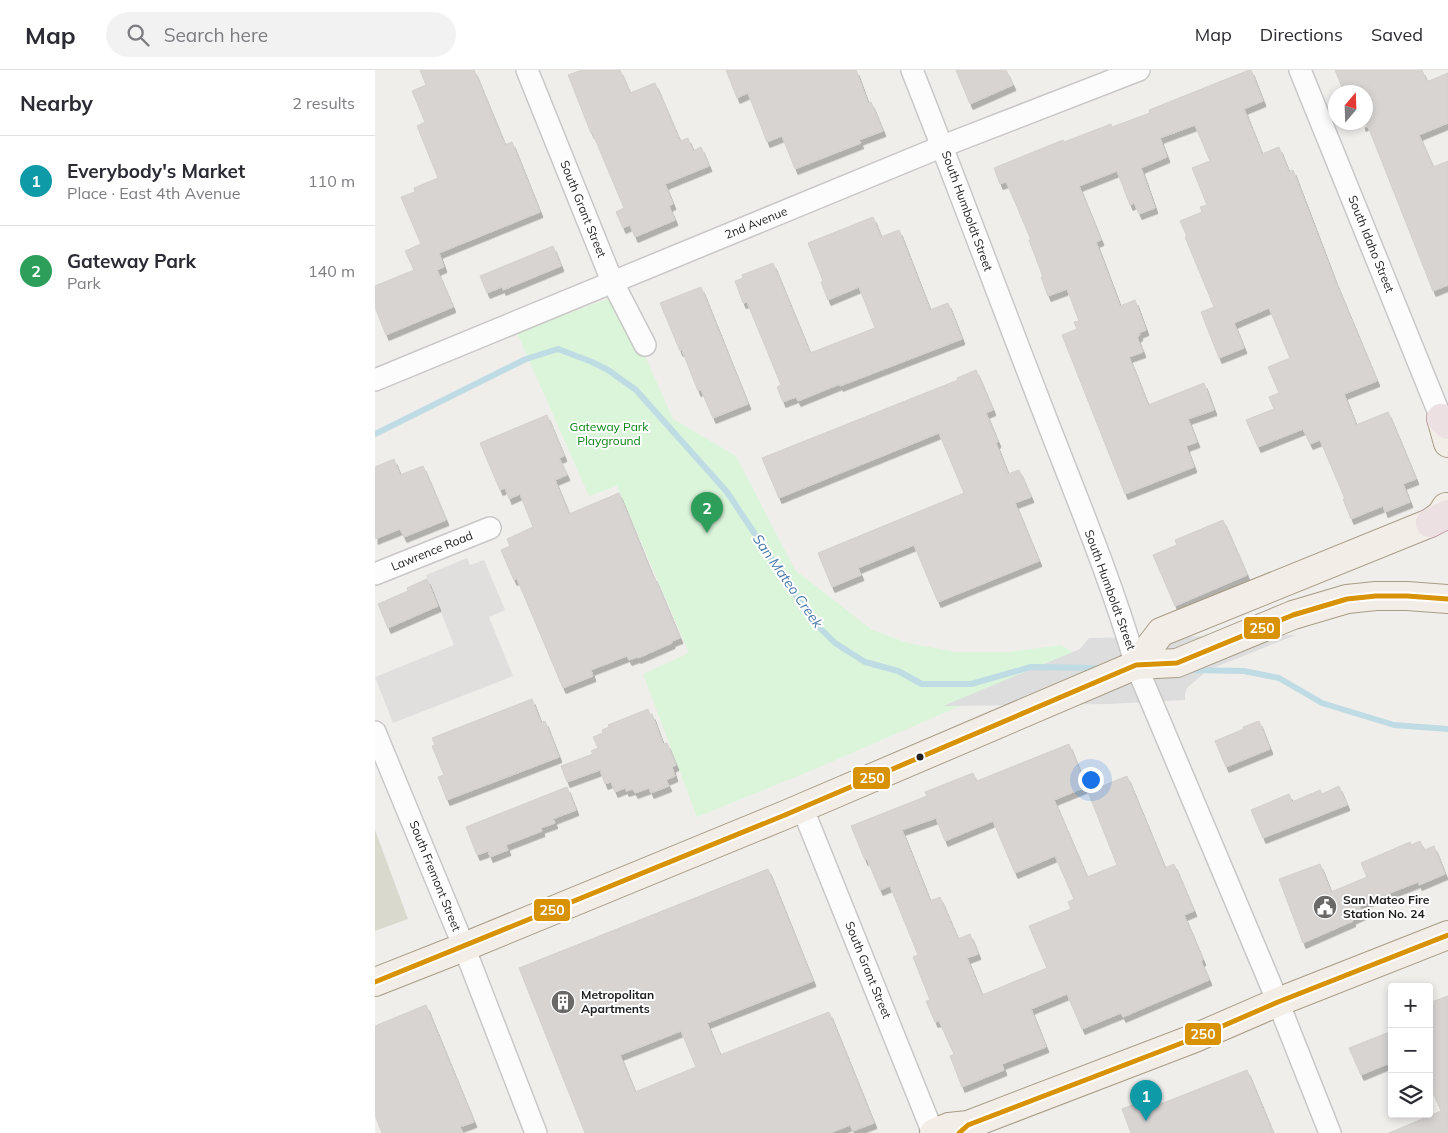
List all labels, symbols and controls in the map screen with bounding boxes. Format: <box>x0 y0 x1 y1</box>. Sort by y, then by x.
search box <box>106 12 456 57</box>
text: Map <box>25 20 76 50</box>
icon: search <box>124 21 152 49</box>
text: Search here <box>164 23 268 47</box>
text: Map <box>1195 23 1232 46</box>
text: Directions <box>1260 23 1343 46</box>
text: Saved <box>1371 23 1423 46</box>
north arrow <box>1328 85 1373 130</box>
text: Nearby <box>20 90 93 116</box>
text: 2 results <box>292 93 355 113</box>
street label: South Humboldt Street <box>939 149 996 273</box>
street label: South Grant Street <box>557 158 610 260</box>
text: Everybody's Market <box>67 159 245 183</box>
text: 1 <box>31 171 41 191</box>
text: 110 m <box>308 171 355 191</box>
text: Place · East 4th Avenue <box>67 183 240 203</box>
street label: South Idaho Street <box>1345 193 1398 295</box>
street label: 2nd Avenue <box>722 203 789 242</box>
text: Gateway Park <box>67 249 196 273</box>
text: 2 <box>31 261 41 281</box>
text: 140 m <box>308 261 355 281</box>
text: Park <box>67 273 101 293</box>
park label: Gateway Park Playground <box>570 419 649 448</box>
pin: 2 <box>691 492 723 533</box>
street label: Lawrence Road <box>389 527 475 574</box>
street label: South Humboldt Street <box>1082 528 1139 652</box>
water label: San Mateo Creek <box>749 531 828 632</box>
line badge: 250 <box>1243 616 1281 640</box>
text: 250 <box>1249 619 1275 637</box>
unlabelled marker <box>915 752 925 762</box>
line badge: 250 <box>852 766 891 790</box>
your location <box>1078 767 1104 793</box>
text: 250 <box>859 769 885 787</box>
street label: South Fremont Street <box>406 818 465 933</box>
place label: San Mateo Fire Station No. 24 <box>1343 892 1430 921</box>
public building icon: San Mateo Fire Station No. 24 <box>1312 894 1338 920</box>
line badge: 250 <box>533 898 571 922</box>
text: 250 <box>539 901 565 919</box>
street label: South Grant Street <box>842 919 895 1021</box>
map controls <box>1388 983 1433 1118</box>
button: + <box>1388 983 1433 1028</box>
place label: Metropolitan Apartments <box>581 987 654 1016</box>
building icon: Metropolitan Apartments <box>550 989 576 1015</box>
line badge: 250 <box>1184 1022 1222 1046</box>
text: 250 <box>1190 1025 1216 1043</box>
button: − <box>1388 1028 1433 1073</box>
button: layers <box>1388 1073 1433 1118</box>
pin: 1 <box>1130 1080 1162 1121</box>

